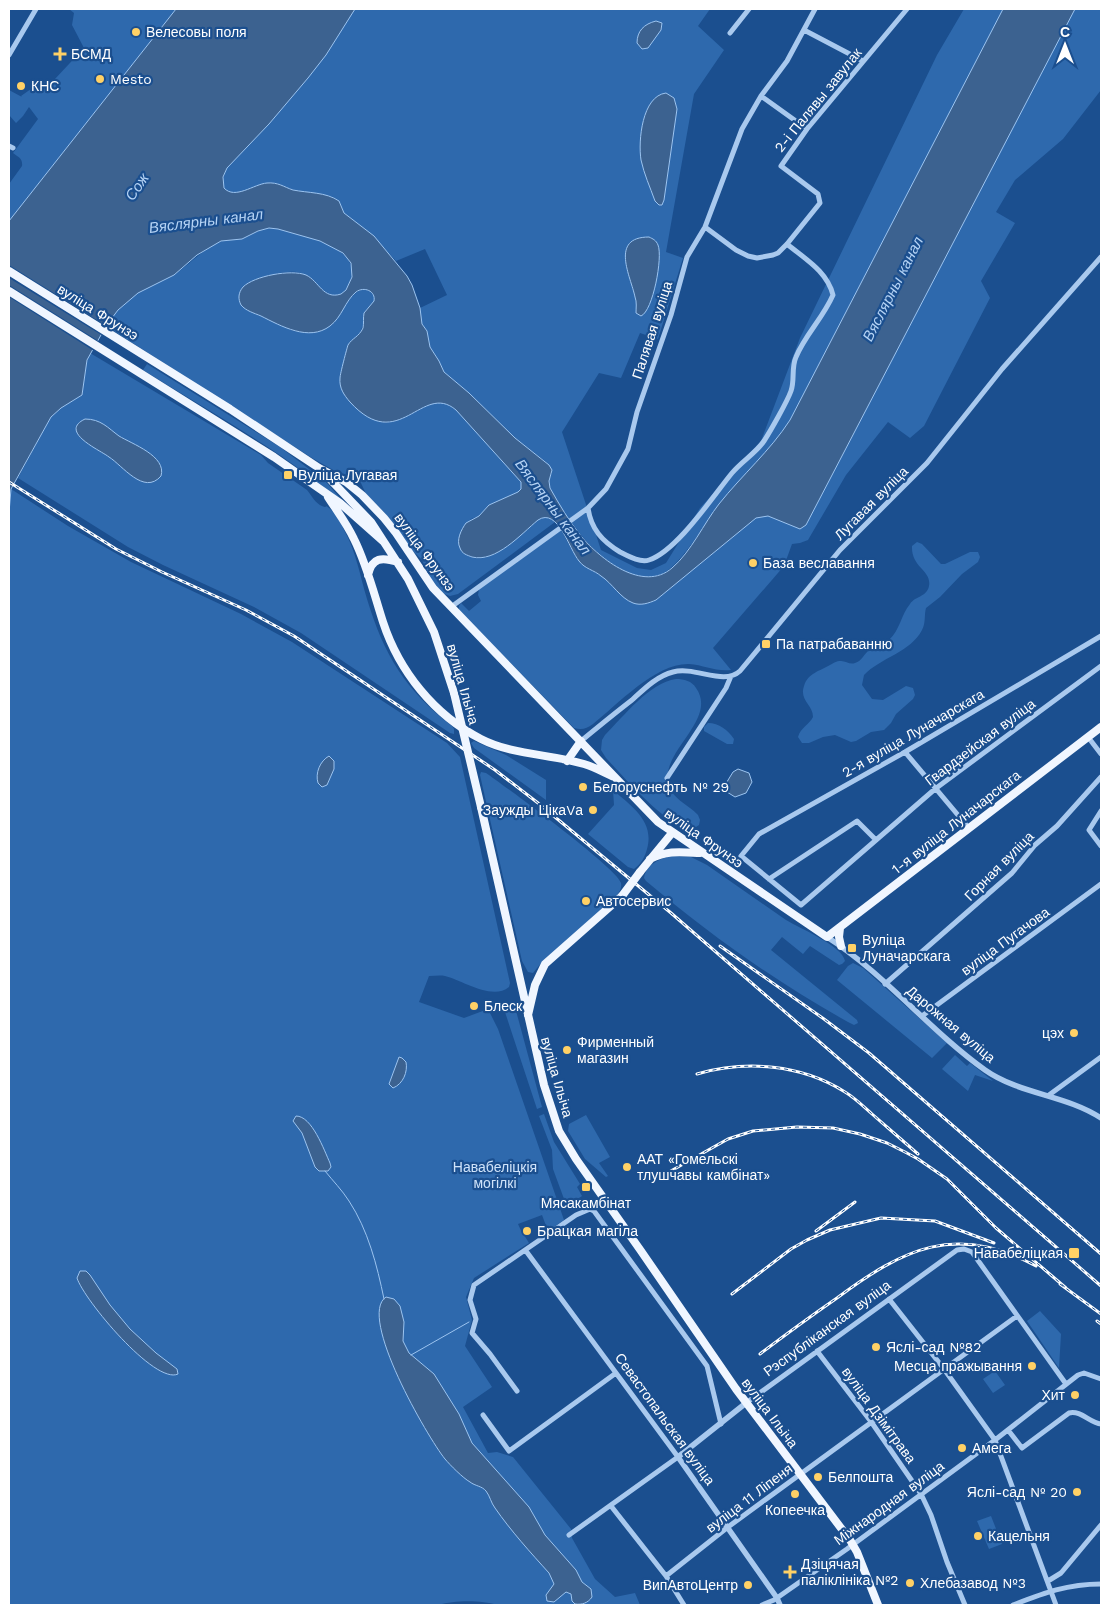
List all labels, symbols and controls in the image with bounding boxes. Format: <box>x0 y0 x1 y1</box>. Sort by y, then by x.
north arrow <box>1040 20 1090 70</box>
place label: Велесовы поля <box>146 24 247 40</box>
text: С <box>1060 24 1070 40</box>
marker: Велесовы поля <box>130 26 142 38</box>
street label: 2-і Палявы завулак <box>771 44 865 155</box>
place label: БСМД <box>71 46 112 62</box>
marker: БСМД <box>53 47 67 61</box>
place label: Mesto <box>110 71 152 87</box>
marker: Mesto <box>94 73 106 85</box>
place label: КНС <box>31 78 59 94</box>
marker: КНС <box>15 80 27 92</box>
water label: Сож <box>121 169 153 204</box>
water label: Вяслярны канал <box>148 205 265 237</box>
water label: Вяслярны канал <box>859 233 927 344</box>
street label: Палявая вуліца <box>629 279 675 381</box>
street label: вуліца Фрунзэ <box>55 281 141 343</box>
water label: Вяслярны канал <box>511 456 595 559</box>
street label: Лугавая вуліца <box>831 463 911 543</box>
place label: Вуліца Лугавая <box>298 467 397 483</box>
marker: Вуліца Лугавая <box>282 469 294 481</box>
street label: вуліца Фрунзэ <box>391 510 459 594</box>
place label: База веславання <box>763 555 875 571</box>
marker: База веславання <box>747 557 759 569</box>
place label: Па патрабаванню <box>776 636 892 652</box>
marker: Па патрабаванню <box>760 638 772 650</box>
street label: вуліца Ільіча <box>444 642 482 726</box>
street label: 2-я вуліца Луначарскага <box>839 686 987 780</box>
street label: Гвардзейская вуліца <box>922 695 1038 789</box>
street label: 1-я вуліца Луначарскага <box>888 767 1024 877</box>
place label: Белоруснефть № 29 <box>593 779 729 795</box>
marker: Белоруснефть № 29 <box>577 781 589 793</box>
place label: Заужды ЦікаVа <box>483 802 583 818</box>
marker: Заужды ЦікаVа <box>587 804 599 816</box>
street label: вуліца Фрунзэ <box>662 805 746 871</box>
street label: Горная вуліца <box>961 828 1037 904</box>
place label: Автосервис <box>596 893 671 909</box>
marker: Автосервис <box>580 895 592 907</box>
street label: вуліца Пугачова <box>958 903 1052 978</box>
place label: Вуліца Луначарскага <box>862 932 950 964</box>
marker: Вуліца Луначарскага <box>846 942 858 954</box>
street label: Дарожная вуліца <box>903 982 999 1066</box>
place label: Блеск <box>484 998 523 1014</box>
marker: Блеск <box>468 1000 480 1012</box>
place label: цэх <box>1042 1025 1064 1041</box>
marker: цэх <box>1068 1027 1080 1039</box>
place label: Фирменный магазин <box>577 1034 654 1066</box>
street label: вуліца Ільіча <box>538 1035 576 1119</box>
marker: Фирменный магазин <box>561 1044 573 1056</box>
place label: ААТ «Гомельскі тлушчавы камбінат» <box>637 1151 770 1183</box>
park label: Навабеліцкія могілкі <box>453 1159 537 1191</box>
marker: ААТ «Гомельскі тлушчавы камбінат» <box>621 1161 633 1173</box>
marker: Мясакамбінат <box>580 1181 592 1193</box>
place label: Мясакамбінат <box>541 1195 632 1211</box>
place label: Брацкая магіла <box>537 1223 638 1239</box>
marker: Брацкая магіла <box>521 1225 533 1237</box>
place label: Навабеліцкая <box>974 1245 1063 1261</box>
marker: Навабеліцкая <box>1067 1246 1081 1260</box>
street label: Рэспубліканская вуліца <box>760 1276 894 1379</box>
place label: Яслі-сад №82 <box>886 1339 981 1355</box>
marker: Яслі-сад №82 <box>870 1341 882 1353</box>
street label: Севастопальская вуліца <box>612 1350 718 1488</box>
place label: Месца пражывання <box>894 1358 1022 1374</box>
marker: Месца пражывання <box>1026 1360 1038 1372</box>
street label: вуліца Дзімітрава <box>839 1364 919 1466</box>
street label: вуліца Ільіча <box>739 1375 802 1451</box>
place label: Хит <box>1041 1387 1066 1403</box>
marker: Хит <box>1069 1389 1081 1401</box>
place label: Амега <box>972 1440 1012 1456</box>
marker: Амега <box>956 1442 968 1454</box>
street label: Міжнародная вуліца <box>831 1458 947 1548</box>
street label: вуліца 11 Ліпеня <box>703 1460 795 1536</box>
place label: Белпошта <box>828 1469 894 1485</box>
marker: Белпошта <box>812 1471 824 1483</box>
place label: Яслі-сад № 20 <box>967 1484 1067 1500</box>
marker: Яслі-сад № 20 <box>1071 1486 1083 1498</box>
marker: Копеечка <box>789 1488 801 1500</box>
place label: Копеечка <box>765 1502 825 1518</box>
place label: Кацельня <box>988 1528 1050 1544</box>
marker: Кацельня <box>972 1530 984 1542</box>
place label: Дзіцячая паліклініка №2 <box>801 1556 899 1588</box>
marker: Дзіцячая паліклініка №2 <box>783 1565 797 1579</box>
place label: Хлебазавод №3 <box>920 1575 1026 1591</box>
place label: ВипАвтоЦентр <box>643 1577 738 1593</box>
marker: Хлебазавод №3 <box>904 1577 916 1589</box>
marker: ВипАвтоЦентр <box>742 1579 754 1591</box>

